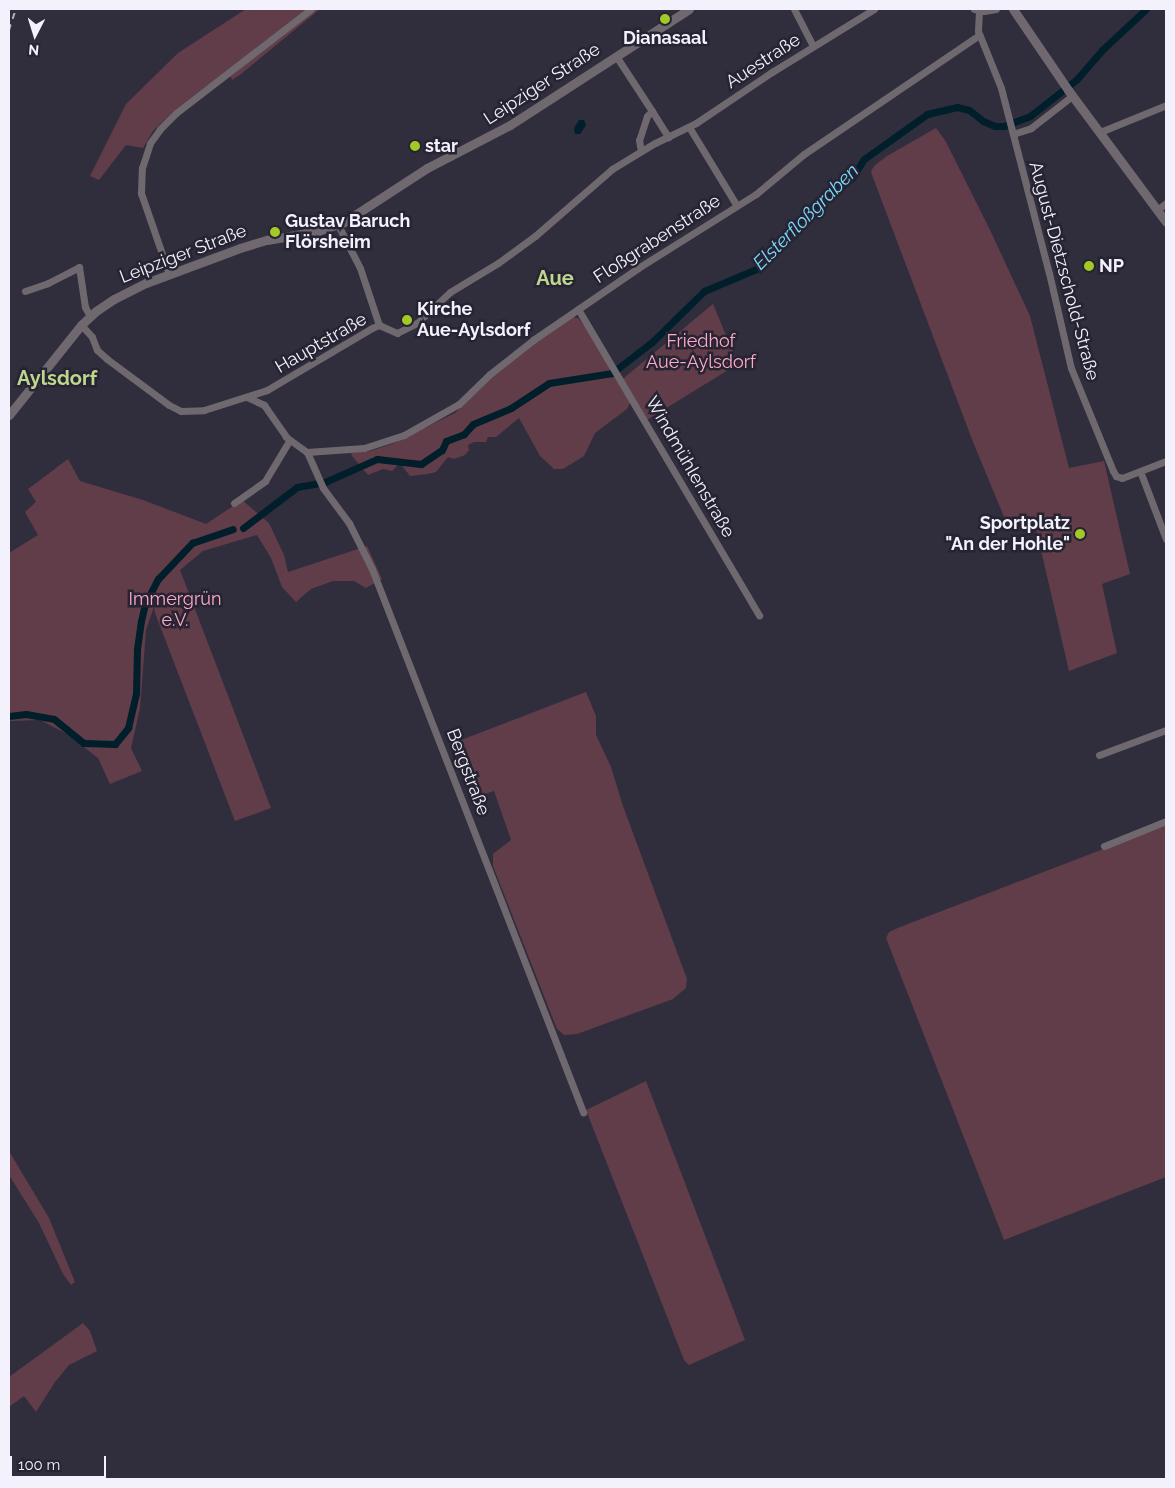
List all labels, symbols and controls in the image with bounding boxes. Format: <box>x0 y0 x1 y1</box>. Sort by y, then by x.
north arrow <box>10 10 60 60</box>
marker: Dianasaal <box>659 13 671 25</box>
place label: Dianasaal <box>623 27 707 49</box>
street label: Auestraße <box>722 29 804 93</box>
street label: Leipziger Straße <box>480 38 604 130</box>
text: N <box>28 42 40 58</box>
place label: star <box>425 135 458 157</box>
marker: star <box>409 140 421 152</box>
water label: Elsterfloßgraben <box>748 159 864 275</box>
street label: August-Dietzschold-Straße <box>1024 159 1104 383</box>
street label: Floßgrabenstraße <box>590 190 724 288</box>
place label: Gustav Baruch Flörsheim <box>285 211 411 253</box>
street label: Leipziger Straße <box>116 220 250 288</box>
marker: Gustav Baruch Flörsheim <box>269 226 281 238</box>
place label: NP <box>1099 255 1124 277</box>
marker: NP <box>1083 260 1095 272</box>
district label: Aue <box>536 266 574 290</box>
place label: Kirche Aue-Aylsdorf <box>417 299 530 342</box>
street label: Hauptstraße <box>271 308 371 378</box>
marker: Kirche Aue-Aylsdorf <box>401 314 413 326</box>
park label: Friedhof Aue-Aylsdorf <box>646 331 756 374</box>
district label: Aylsdorf <box>17 366 97 390</box>
street label: Windmühlenstraße <box>641 393 739 541</box>
place label: Sportplatz "An der Hohle" <box>945 513 1070 556</box>
marker: Sportplatz "An der Hohle" <box>1074 528 1086 540</box>
park label: Immergrün e.V. <box>129 589 221 632</box>
street label: Bergstraße <box>442 726 494 818</box>
scale bar <box>12 1446 109 1478</box>
text: 100 m <box>18 1456 60 1474</box>

